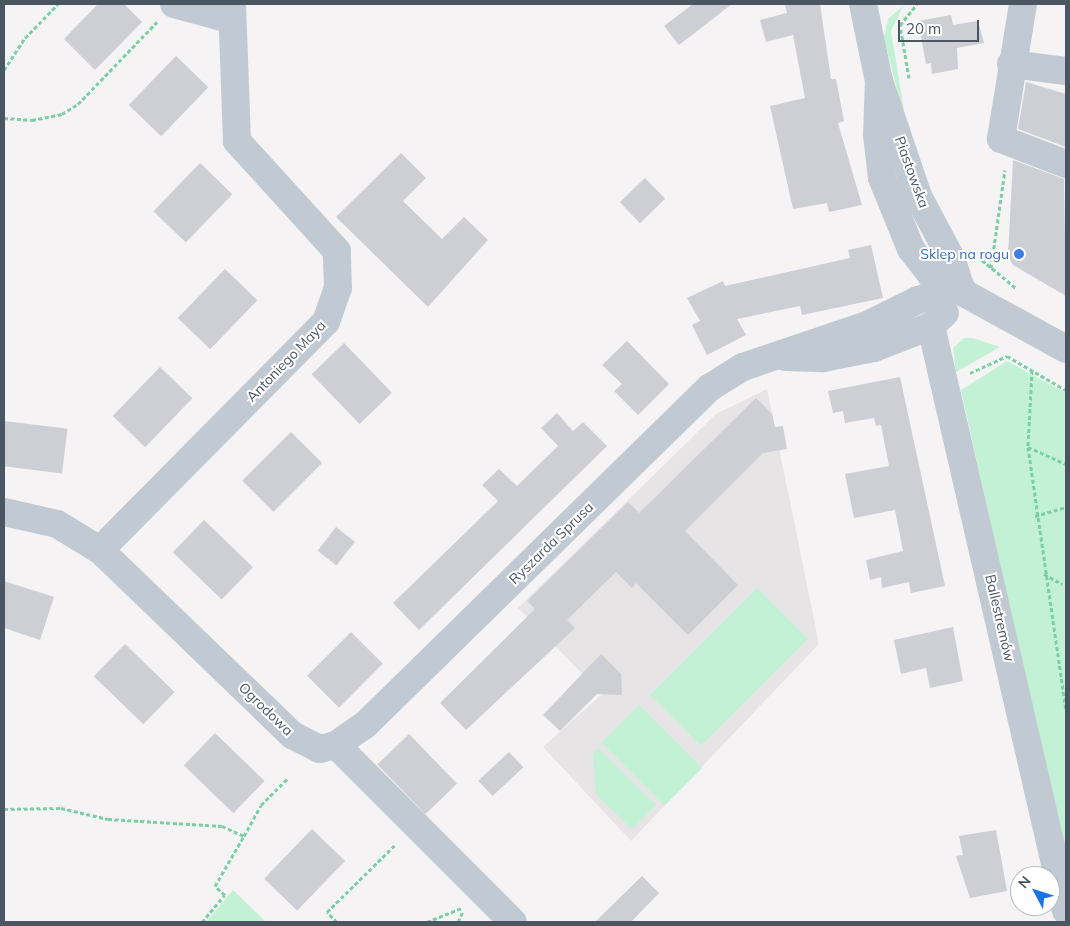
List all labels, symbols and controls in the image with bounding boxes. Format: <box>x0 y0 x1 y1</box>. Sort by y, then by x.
scale bar <box>900 10 981 42</box>
text: 20 m <box>906 19 941 38</box>
street label: Piastowska <box>891 134 933 210</box>
place label: Sklep na rogu <box>920 246 1009 262</box>
marker: Sklep na rogu <box>1013 248 1025 260</box>
street label: Antoniego Maya <box>243 317 329 405</box>
street label: Ryszarda Sprusa <box>505 499 597 587</box>
street label: Ballestremów <box>982 573 1018 663</box>
street label: Ogrodowa <box>235 679 297 739</box>
north arrow <box>1010 866 1060 916</box>
text: N <box>1014 872 1035 892</box>

